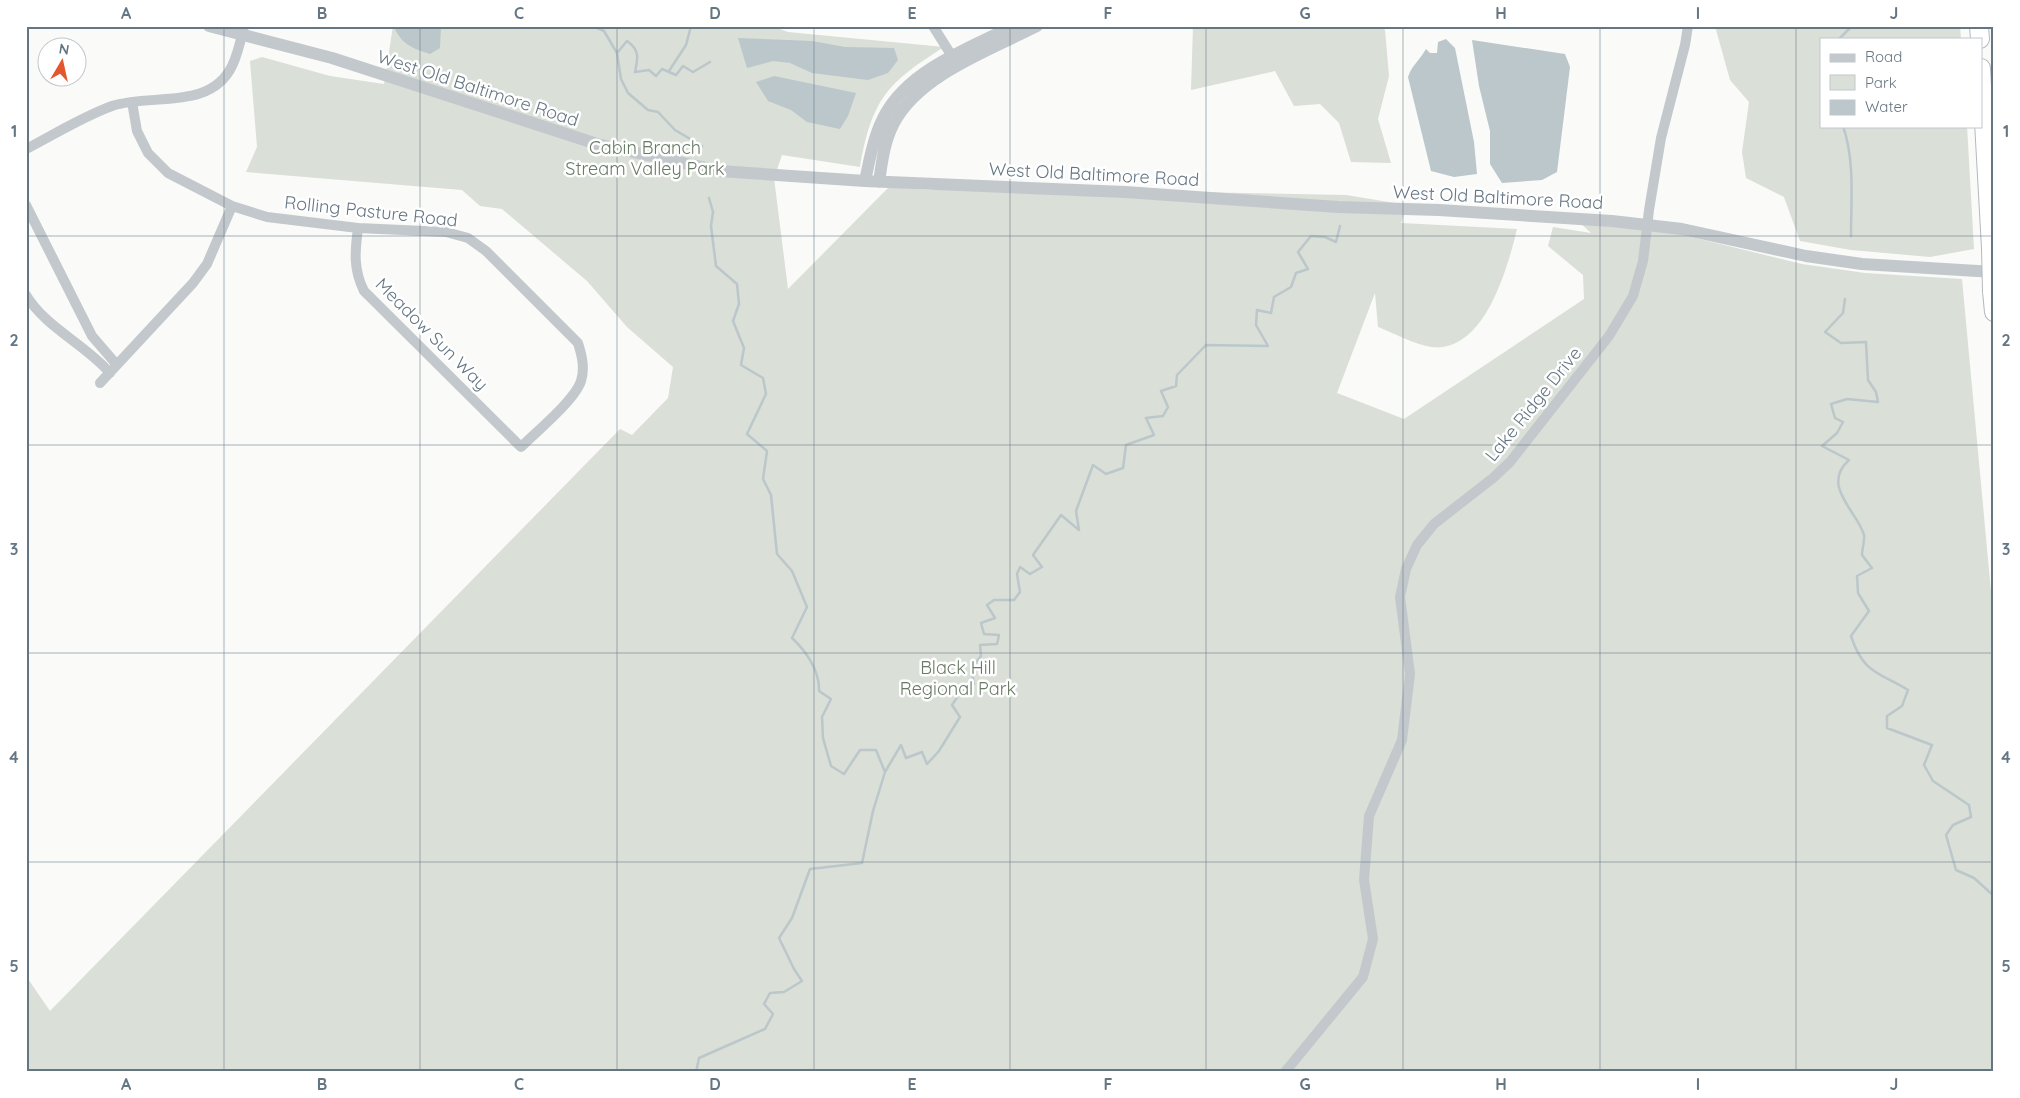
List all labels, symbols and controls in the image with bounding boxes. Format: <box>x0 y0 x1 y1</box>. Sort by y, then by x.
text: A <box>121 3 132 23</box>
text: B <box>317 3 327 23</box>
text: C <box>514 3 524 23</box>
text: D <box>709 3 721 23</box>
text: E <box>907 3 917 23</box>
text: F <box>1104 3 1113 23</box>
text: G <box>1299 3 1311 23</box>
text: H <box>1495 3 1507 23</box>
text: I <box>1696 3 1700 23</box>
text: J <box>1890 3 1898 23</box>
north arrow <box>38 38 88 88</box>
legend <box>1820 38 1982 128</box>
text: N <box>58 39 71 59</box>
street label: West Old Baltimore Road <box>374 45 582 131</box>
text: Road <box>1865 47 1902 66</box>
text: Park <box>1865 73 1897 92</box>
text: Water <box>1865 97 1908 116</box>
text: 1 <box>11 121 17 141</box>
text: 1 <box>2003 121 2009 141</box>
park label: Cabin Branch Stream Valley Park <box>565 136 725 180</box>
street label: West Old Baltimore Road <box>988 157 1200 191</box>
street label: West Old Baltimore Road <box>1392 180 1604 214</box>
street label: Rolling Pasture Road <box>283 190 459 232</box>
street label: Meadow Sun Way <box>371 273 493 395</box>
text: 2 <box>9 330 19 350</box>
text: 2 <box>2001 330 2011 350</box>
street label: Lake Ridge Drive <box>1480 342 1586 466</box>
text: 3 <box>10 539 18 559</box>
text: 3 <box>2002 539 2010 559</box>
park label: Black Hill Regional Park <box>900 656 1016 700</box>
text: 4 <box>9 747 19 767</box>
text: 4 <box>2001 747 2011 767</box>
text: 5 <box>9 956 19 976</box>
text: 5 <box>2001 956 2011 976</box>
text: A <box>121 1074 132 1094</box>
text: B <box>317 1074 327 1094</box>
text: C <box>514 1074 524 1094</box>
text: D <box>709 1074 721 1094</box>
text: E <box>907 1074 917 1094</box>
text: F <box>1104 1074 1113 1094</box>
text: G <box>1299 1074 1311 1094</box>
text: H <box>1495 1074 1507 1094</box>
text: I <box>1696 1074 1700 1094</box>
text: J <box>1890 1074 1898 1094</box>

